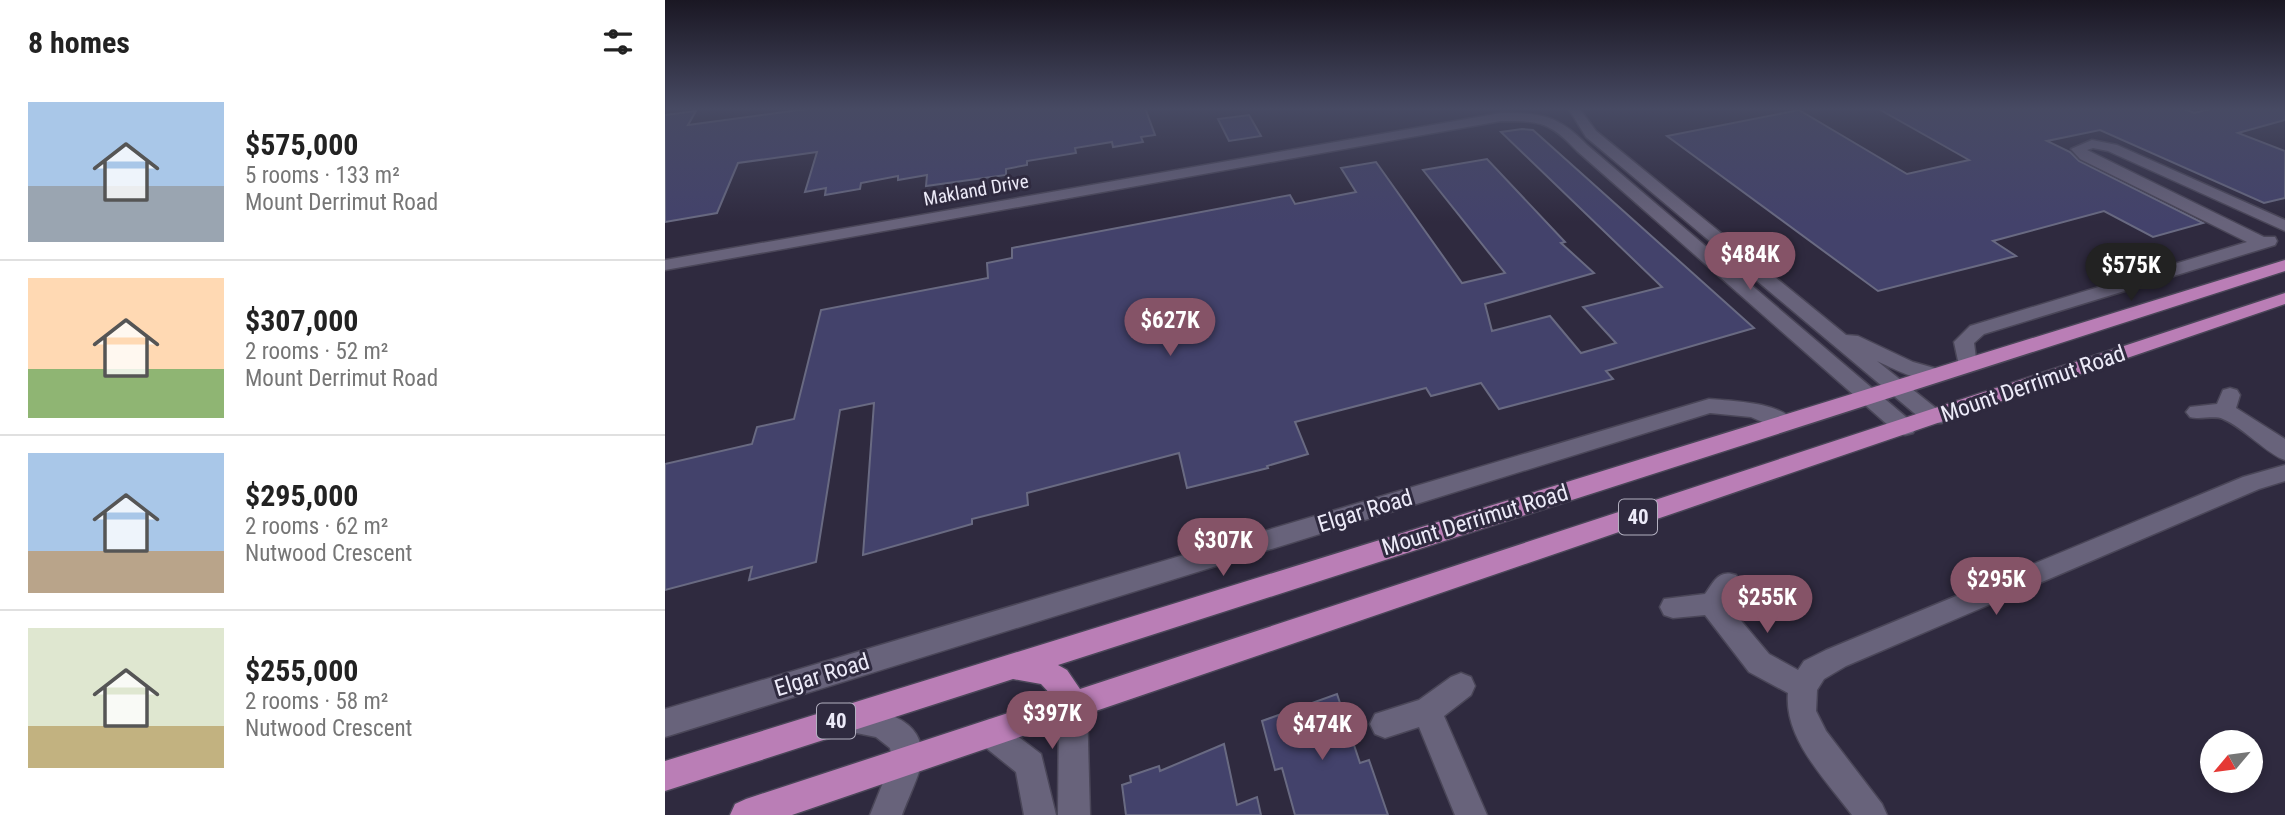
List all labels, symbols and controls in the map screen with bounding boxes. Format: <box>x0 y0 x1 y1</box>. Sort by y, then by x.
icon: filters <box>599 23 637 61</box>
text: 8 homes <box>28 25 130 60</box>
text: $575,000 <box>245 127 358 162</box>
icon: home <box>84 130 168 214</box>
text: 5 rooms · 133 m² <box>245 162 400 189</box>
street label: Makland Drive <box>922 169 1030 211</box>
text: Mount Derrimut Road <box>245 189 438 216</box>
pin: $484K <box>1701 232 1799 292</box>
text: $484K <box>1720 241 1780 268</box>
pin: $575K <box>2082 244 2180 303</box>
text: $575K <box>2101 252 2161 279</box>
pin: $627K <box>1121 298 1219 358</box>
text: $307,000 <box>245 303 358 338</box>
icon: home <box>84 306 168 390</box>
text: $627K <box>1140 307 1200 334</box>
text: 2 rooms · 52 m² <box>245 338 388 365</box>
street label: Mount Derrimut Road <box>1937 340 2129 428</box>
text: Mount Derrimut Road <box>245 365 438 392</box>
text: $295,000 <box>245 478 358 513</box>
street label: Mount Derrimut Road <box>1379 479 1571 561</box>
icon: home <box>84 481 168 565</box>
street label: Elgar Road <box>1314 484 1416 538</box>
road number: 40 <box>1619 500 1657 534</box>
text: 2 rooms · 62 m² <box>245 513 388 540</box>
pin: $307K <box>1174 518 1272 578</box>
text: $307K <box>1193 527 1253 554</box>
text: Nutwood Crescent <box>245 540 412 567</box>
pin: $295K <box>1947 558 2045 617</box>
text: $295K <box>1966 566 2026 593</box>
pin: $255K <box>1718 576 1816 635</box>
text: $255K <box>1737 584 1797 611</box>
street label: Elgar Road <box>771 648 873 702</box>
text: $255,000 <box>245 653 358 688</box>
icon: home <box>84 656 168 740</box>
text: 2 rooms · 58 m² <box>245 688 388 715</box>
pin: $397K <box>1003 692 1101 751</box>
text: $397K <box>1022 700 1082 727</box>
pin: $474K <box>1273 702 1371 762</box>
road number: 40 <box>817 704 855 738</box>
text: $474K <box>1292 711 1352 738</box>
text: Nutwood Crescent <box>245 715 412 742</box>
north arrow <box>2200 730 2263 793</box>
map controls <box>2200 730 2263 793</box>

